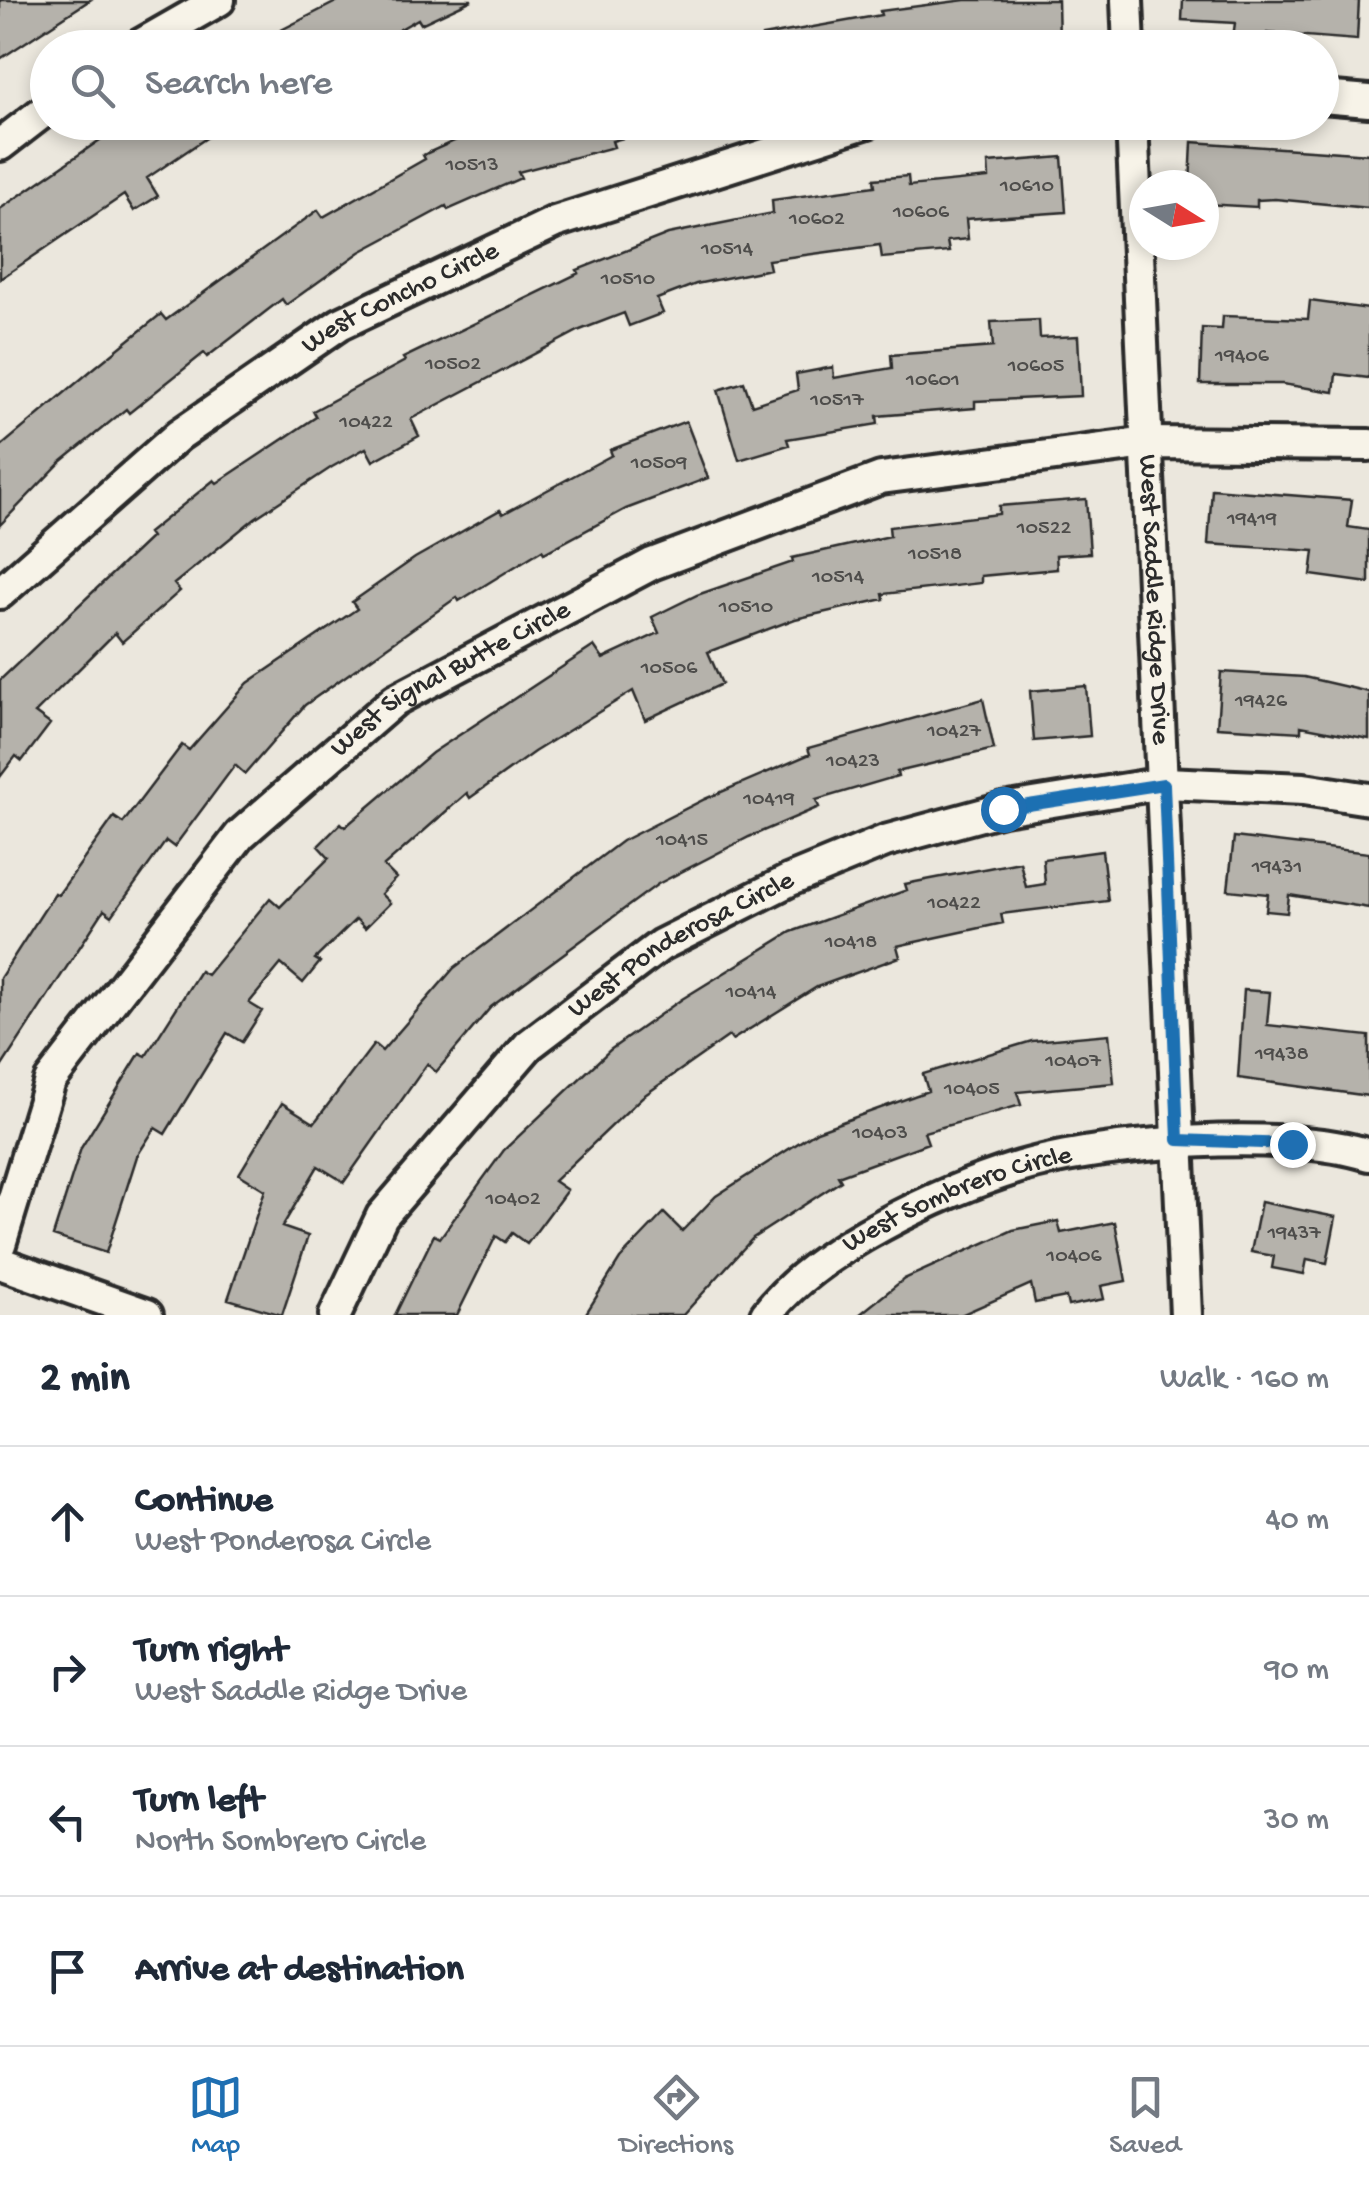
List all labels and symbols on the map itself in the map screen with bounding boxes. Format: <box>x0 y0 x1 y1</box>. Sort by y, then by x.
house number: 10513 <box>444 153 499 179</box>
north arrow <box>1129 170 1219 260</box>
house number: 10610 <box>999 174 1054 200</box>
house number: 10606 <box>892 200 950 226</box>
house number: 10602 <box>788 207 845 233</box>
street label: West Concho Circle <box>295 234 505 362</box>
house number: 10514 <box>700 237 754 263</box>
house number: 10510 <box>600 267 655 293</box>
house number: 19406 <box>1214 344 1270 370</box>
house number: 10502 <box>424 352 481 378</box>
house number: 10605 <box>1007 354 1064 380</box>
house number: 10601 <box>905 368 960 394</box>
house number: 10517 <box>809 388 864 414</box>
house number: 10422 <box>338 410 393 436</box>
house number: 10509 <box>630 451 687 477</box>
street label: West Saddle Ridge Drive <box>1131 454 1177 746</box>
house number: 19419 <box>1226 507 1277 533</box>
house number: 10522 <box>1016 516 1071 542</box>
house number: 10518 <box>907 542 962 568</box>
house number: 10514 <box>811 565 865 591</box>
street label: West Signal Butte Circle <box>324 593 577 765</box>
house number: 10510 <box>718 595 773 621</box>
house number: 10506 <box>640 656 698 682</box>
house number: 19426 <box>1234 689 1288 715</box>
house number: 10427 <box>926 719 982 745</box>
house number: 10423 <box>825 749 880 775</box>
house number: 10419 <box>742 787 795 813</box>
route start <box>981 787 1027 833</box>
house number: 10415 <box>655 828 708 854</box>
house number: 19431 <box>1251 855 1302 881</box>
street label: West Ponderosa Circle <box>562 864 800 1026</box>
house number: 10422 <box>926 891 981 917</box>
house number: 10418 <box>824 930 877 956</box>
house number: 10414 <box>724 980 777 1006</box>
house number: 19438 <box>1254 1042 1309 1068</box>
house number: 10407 <box>1044 1049 1101 1075</box>
house number: 10405 <box>943 1077 1000 1103</box>
house number: 10403 <box>851 1121 908 1147</box>
route end <box>1270 1122 1316 1168</box>
street label: West Sombrero Circle <box>837 1139 1075 1261</box>
house number: 10402 <box>484 1187 541 1213</box>
house number: 19437 <box>1266 1221 1321 1247</box>
house number: 10406 <box>1045 1244 1103 1270</box>

